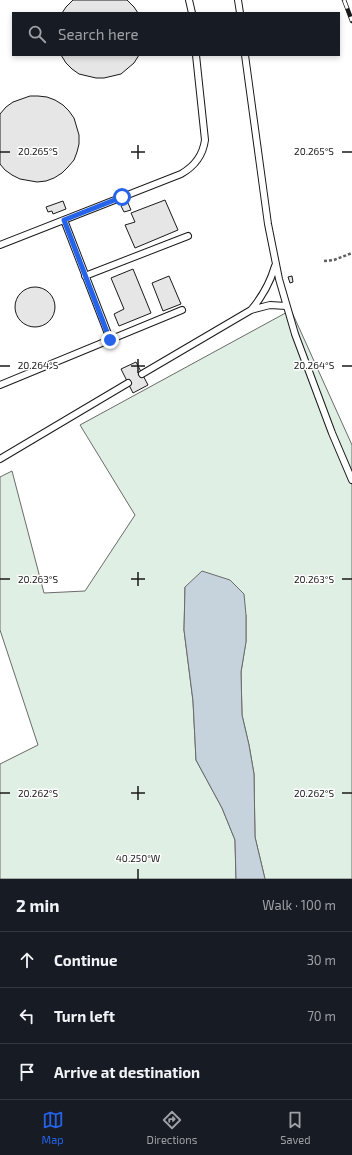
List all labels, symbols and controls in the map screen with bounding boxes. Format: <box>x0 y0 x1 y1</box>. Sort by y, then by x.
search box <box>12 12 340 56</box>
icon: search <box>26 23 48 45</box>
text: Search here <box>58 25 139 43</box>
text: 20.265°S <box>18 145 58 157</box>
text: 20.265°S <box>294 145 334 157</box>
route start <box>113 188 131 206</box>
route end <box>101 331 119 349</box>
text: 20.264°S <box>18 359 59 371</box>
text: 20.264°S <box>294 359 335 371</box>
text: 20.263°S <box>18 573 58 585</box>
text: 20.263°S <box>294 573 334 585</box>
text: 20.262°S <box>18 787 58 799</box>
text: 20.262°S <box>294 787 334 799</box>
text: 40.250°W <box>116 852 161 864</box>
text: 2 min <box>16 895 59 915</box>
text: Walk · 100 m <box>262 897 336 913</box>
icon: ahead <box>16 949 38 971</box>
text: Continue <box>54 951 117 969</box>
text: 30 m <box>307 952 336 968</box>
icon: left <box>16 1005 38 1027</box>
text: Turn left <box>54 1007 115 1025</box>
text: 70 m <box>307 1008 336 1024</box>
icon: arrive <box>16 1061 38 1083</box>
text: Arrive at destination <box>54 1063 200 1081</box>
tab: Map <box>42 1109 64 1146</box>
tab: Directions <box>147 1109 197 1146</box>
tab: Saved <box>280 1109 311 1146</box>

